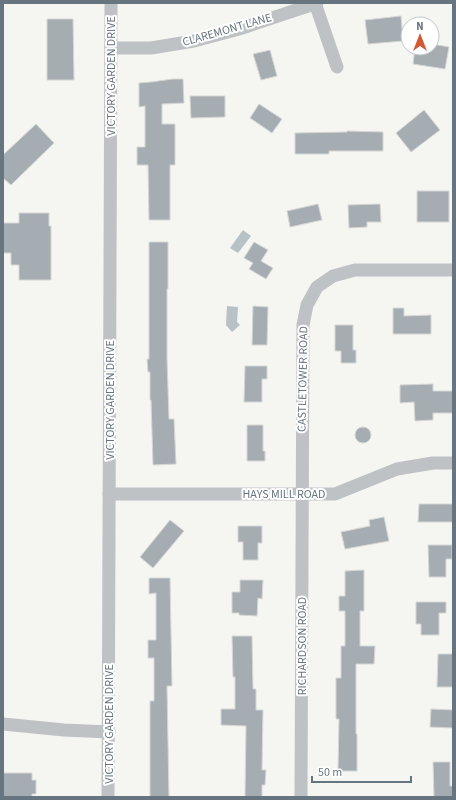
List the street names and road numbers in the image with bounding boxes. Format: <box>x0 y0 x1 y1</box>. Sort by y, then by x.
street label: CLAREMONT LANE <box>180 9 274 51</box>
street label: VICTORY GARDEN DRIVE <box>103 16 120 136</box>
street label: CASTLETOWER ROAD <box>294 326 312 432</box>
street label: VICTORY GARDEN DRIVE <box>102 340 119 460</box>
street label: HAYS MILL ROAD <box>242 486 326 503</box>
street label: RICHARDSON ROAD <box>294 597 311 695</box>
street label: VICTORY GARDEN DRIVE <box>101 664 118 784</box>

